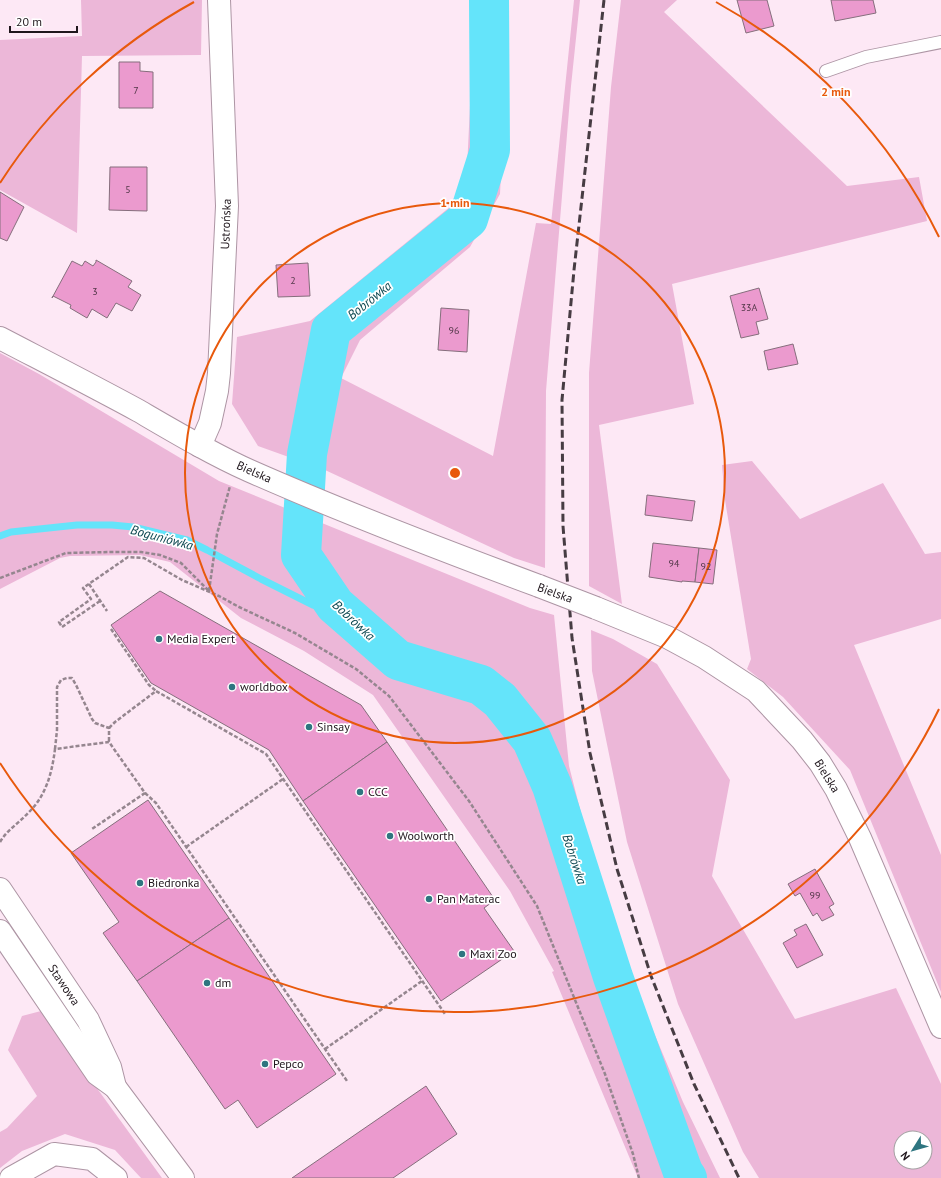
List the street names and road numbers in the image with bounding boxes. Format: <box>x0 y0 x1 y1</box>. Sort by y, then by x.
street label: Ustrońska <box>217 198 234 250</box>
street label: Bielska <box>234 457 274 486</box>
street label: Bielska <box>535 579 575 606</box>
street label: Bielska <box>811 756 844 795</box>
street label: Stawowa <box>45 961 84 1008</box>

